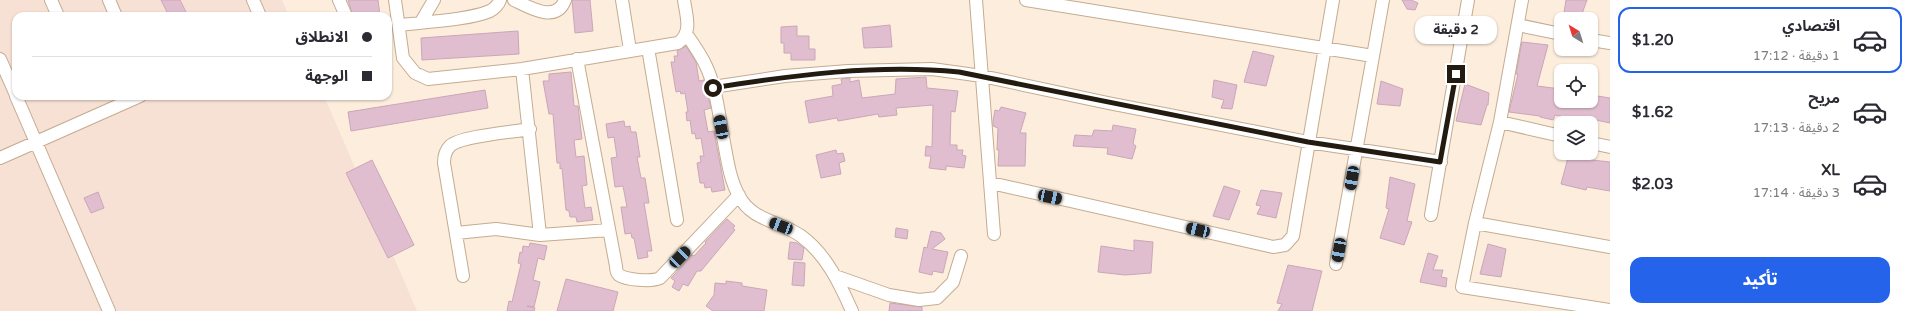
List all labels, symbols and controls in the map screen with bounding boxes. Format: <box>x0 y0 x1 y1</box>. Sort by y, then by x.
north arrow <box>1554 12 1598 56</box>
map controls <box>1554 12 1598 160</box>
callout: 2 دقيقة <box>1415 16 1497 44</box>
text: اقتصادي <box>1782 17 1840 35</box>
text: 2 دقيقة <box>1433 22 1479 38</box>
icon: car <box>1852 22 1888 58</box>
text: الانطلاق <box>296 28 348 46</box>
text: $1.20 <box>1632 31 1673 49</box>
text: 1 دقيقة · 17:12 <box>1753 48 1840 64</box>
button: locate <box>1554 64 1598 108</box>
route end <box>1447 65 1465 83</box>
text: الوجهة <box>305 67 348 85</box>
route start <box>704 79 722 97</box>
text: مريح <box>1808 89 1840 107</box>
icon: car <box>1852 94 1888 130</box>
text: $1.62 <box>1632 103 1673 121</box>
car <box>713 114 729 140</box>
button: layers <box>1554 116 1598 160</box>
text: 2 دقيقة · 17:13 <box>1753 120 1840 136</box>
text: XL <box>1821 161 1840 179</box>
car <box>1344 165 1360 191</box>
icon: car <box>1852 166 1888 202</box>
text: $2.03 <box>1632 175 1673 193</box>
text: 3 دقيقة · 17:14 <box>1753 185 1840 201</box>
car <box>1037 189 1063 205</box>
car <box>768 216 794 236</box>
car <box>1185 221 1211 239</box>
car <box>1331 237 1347 263</box>
car <box>667 244 693 270</box>
button: تأكيد <box>1630 257 1890 303</box>

